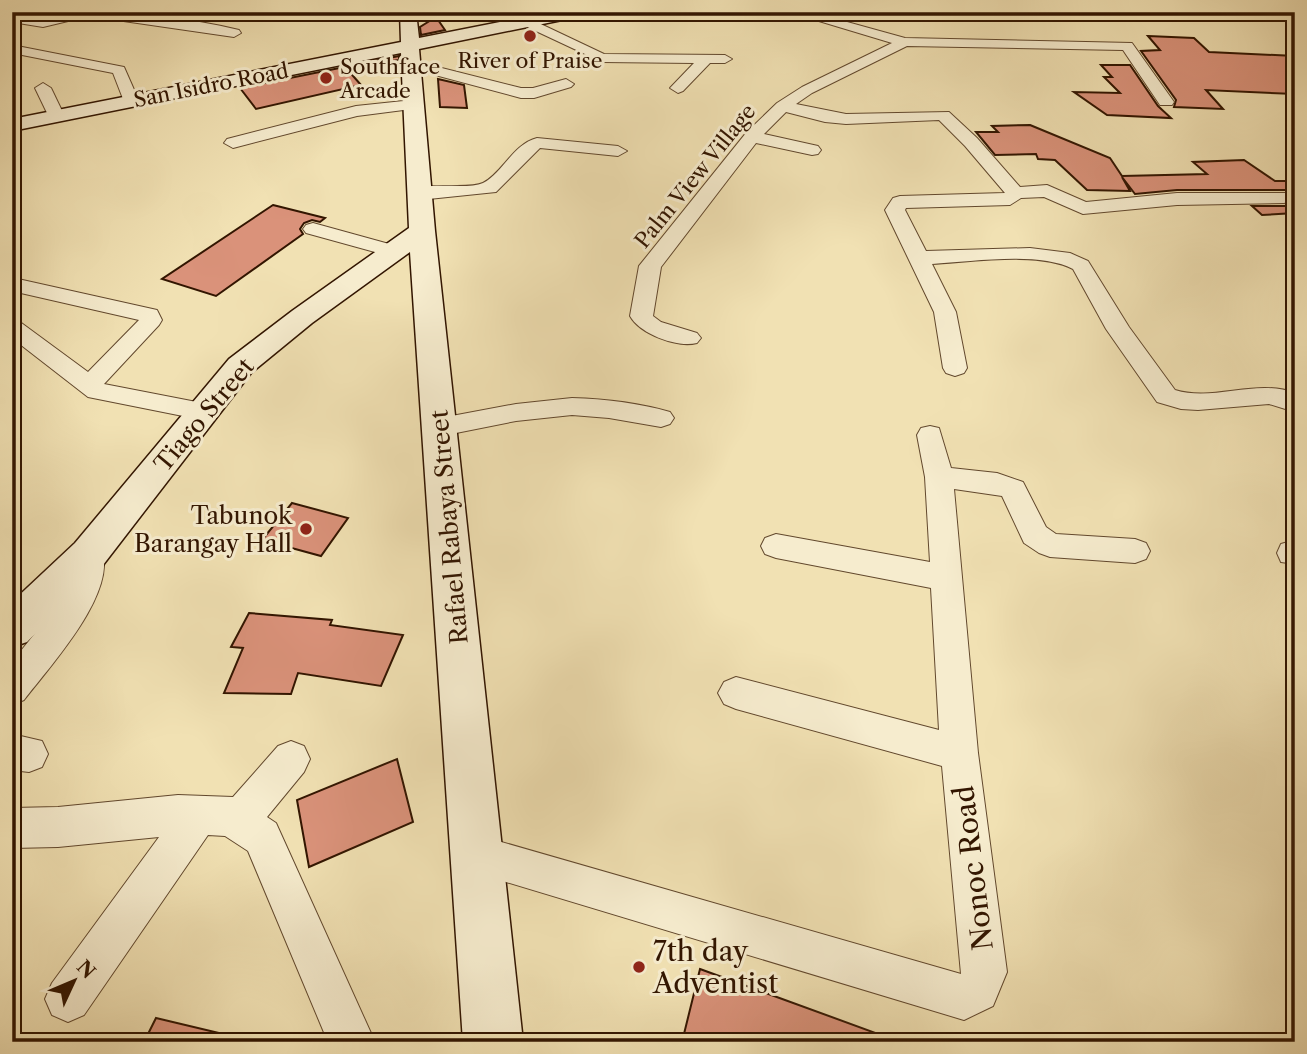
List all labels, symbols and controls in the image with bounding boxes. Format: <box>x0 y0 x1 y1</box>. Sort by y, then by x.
marker: River of Praise <box>522 28 538 44</box>
place label: River of Praise <box>458 48 602 73</box>
place label: Southface Arcade <box>339 54 440 103</box>
street label: San Isidro Road <box>131 58 291 112</box>
marker: Southface Arcade <box>318 70 334 86</box>
street label: Palm View Village <box>629 99 761 253</box>
street label: Tiago Street <box>148 352 260 478</box>
street label: Rafael Rabaya Street <box>424 408 474 645</box>
place label: Tabunok Barangay Hall <box>134 501 293 558</box>
marker: Tabunok Barangay Hall <box>298 521 314 537</box>
street label: Nonoc Road <box>946 784 1000 952</box>
place label: 7th day Adventist <box>652 934 778 1000</box>
north arrow <box>38 946 108 1016</box>
text: N <box>72 956 100 983</box>
marker: 7th day Adventist <box>631 959 647 975</box>

